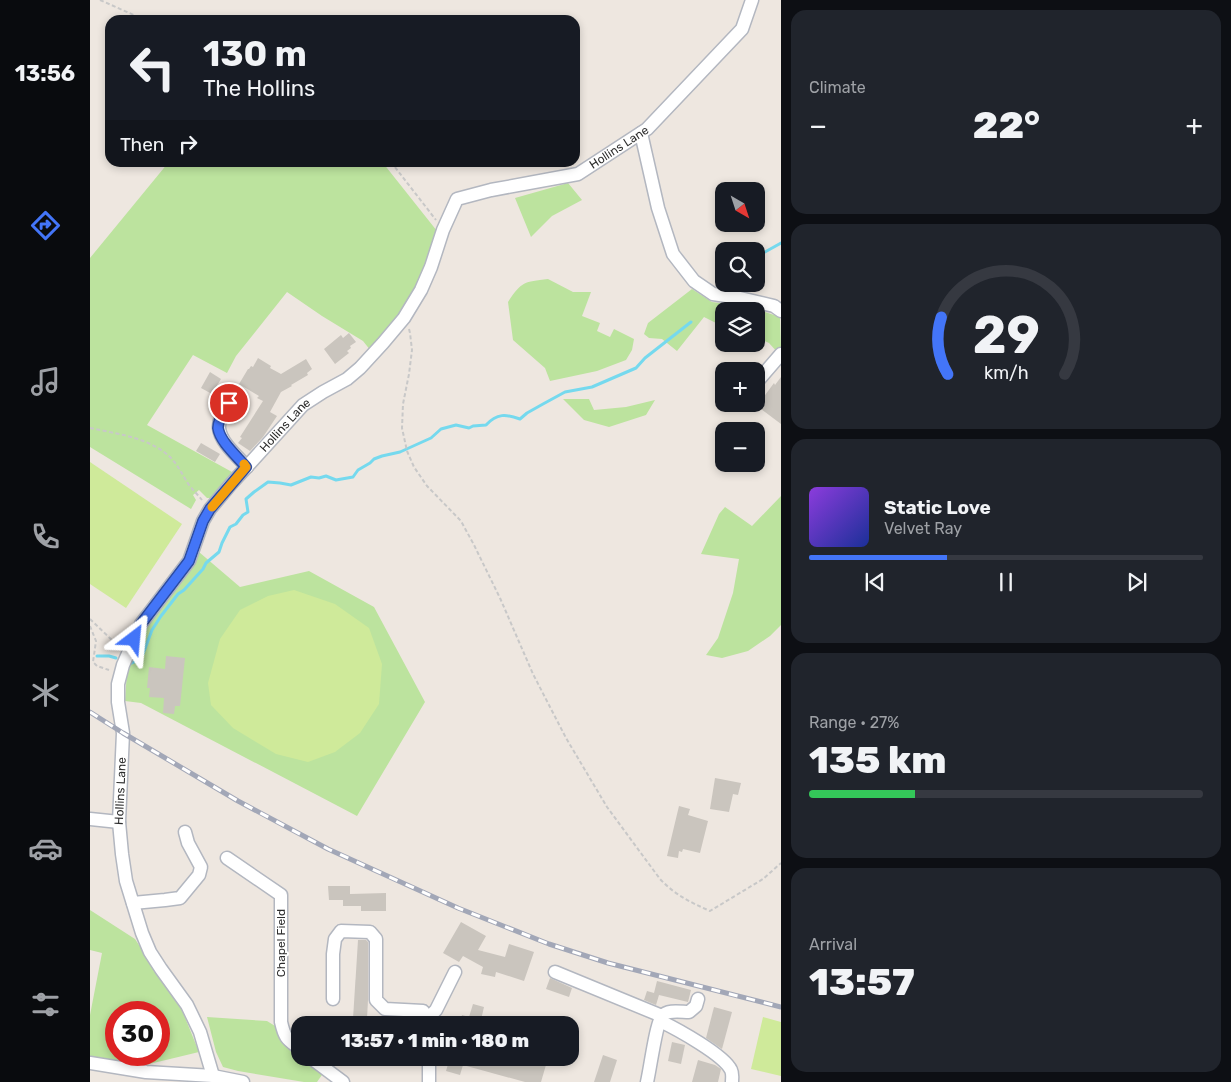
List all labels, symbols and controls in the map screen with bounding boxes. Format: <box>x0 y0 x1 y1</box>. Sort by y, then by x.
text: 130 m <box>203 33 307 75</box>
icon: left <box>120 35 185 100</box>
text: 13:56 <box>15 60 75 87</box>
text: The Hollins <box>203 75 315 102</box>
text: Climate <box>809 78 866 97</box>
text: 22° <box>973 102 1040 148</box>
text: − <box>809 109 827 142</box>
text: + <box>1186 109 1203 142</box>
street label: Hollins Lane <box>587 123 652 172</box>
icon: right <box>174 130 202 158</box>
text: Then <box>120 133 164 156</box>
north arrow <box>715 182 765 232</box>
map controls <box>715 182 765 472</box>
icon: directions <box>28 208 63 243</box>
button: search <box>715 242 765 292</box>
button: layers <box>715 302 765 352</box>
text: 29 <box>972 304 1040 366</box>
button: + <box>715 362 765 412</box>
text: km/h <box>984 362 1028 383</box>
icon: music <box>28 364 63 399</box>
pin <box>208 382 250 424</box>
icon: arrive <box>215 389 243 417</box>
street label: Hollins Lane <box>257 395 313 455</box>
button: − <box>715 422 765 472</box>
text: Static Love <box>884 496 991 519</box>
icon: phone <box>28 519 63 554</box>
text: Velvet Ray <box>884 519 962 538</box>
icon: previous <box>861 568 889 596</box>
icon: pause <box>992 568 1020 596</box>
icon: next <box>1123 568 1151 596</box>
position arrow <box>107 612 159 664</box>
icon: climate <box>28 675 63 710</box>
text: Range · 27% <box>809 713 899 732</box>
text: 135 km <box>809 737 947 783</box>
street label: Hollins Lane <box>112 756 129 825</box>
icon: car <box>28 831 63 866</box>
street label: Chapel Field <box>274 909 288 977</box>
text: Arrival <box>809 935 857 954</box>
text: 13:57 <box>809 959 915 1005</box>
icon: filters <box>28 987 63 1022</box>
speed limit sign: 30 <box>105 1001 170 1066</box>
text: 13:57 · 1 min · 180 m <box>341 1029 529 1052</box>

